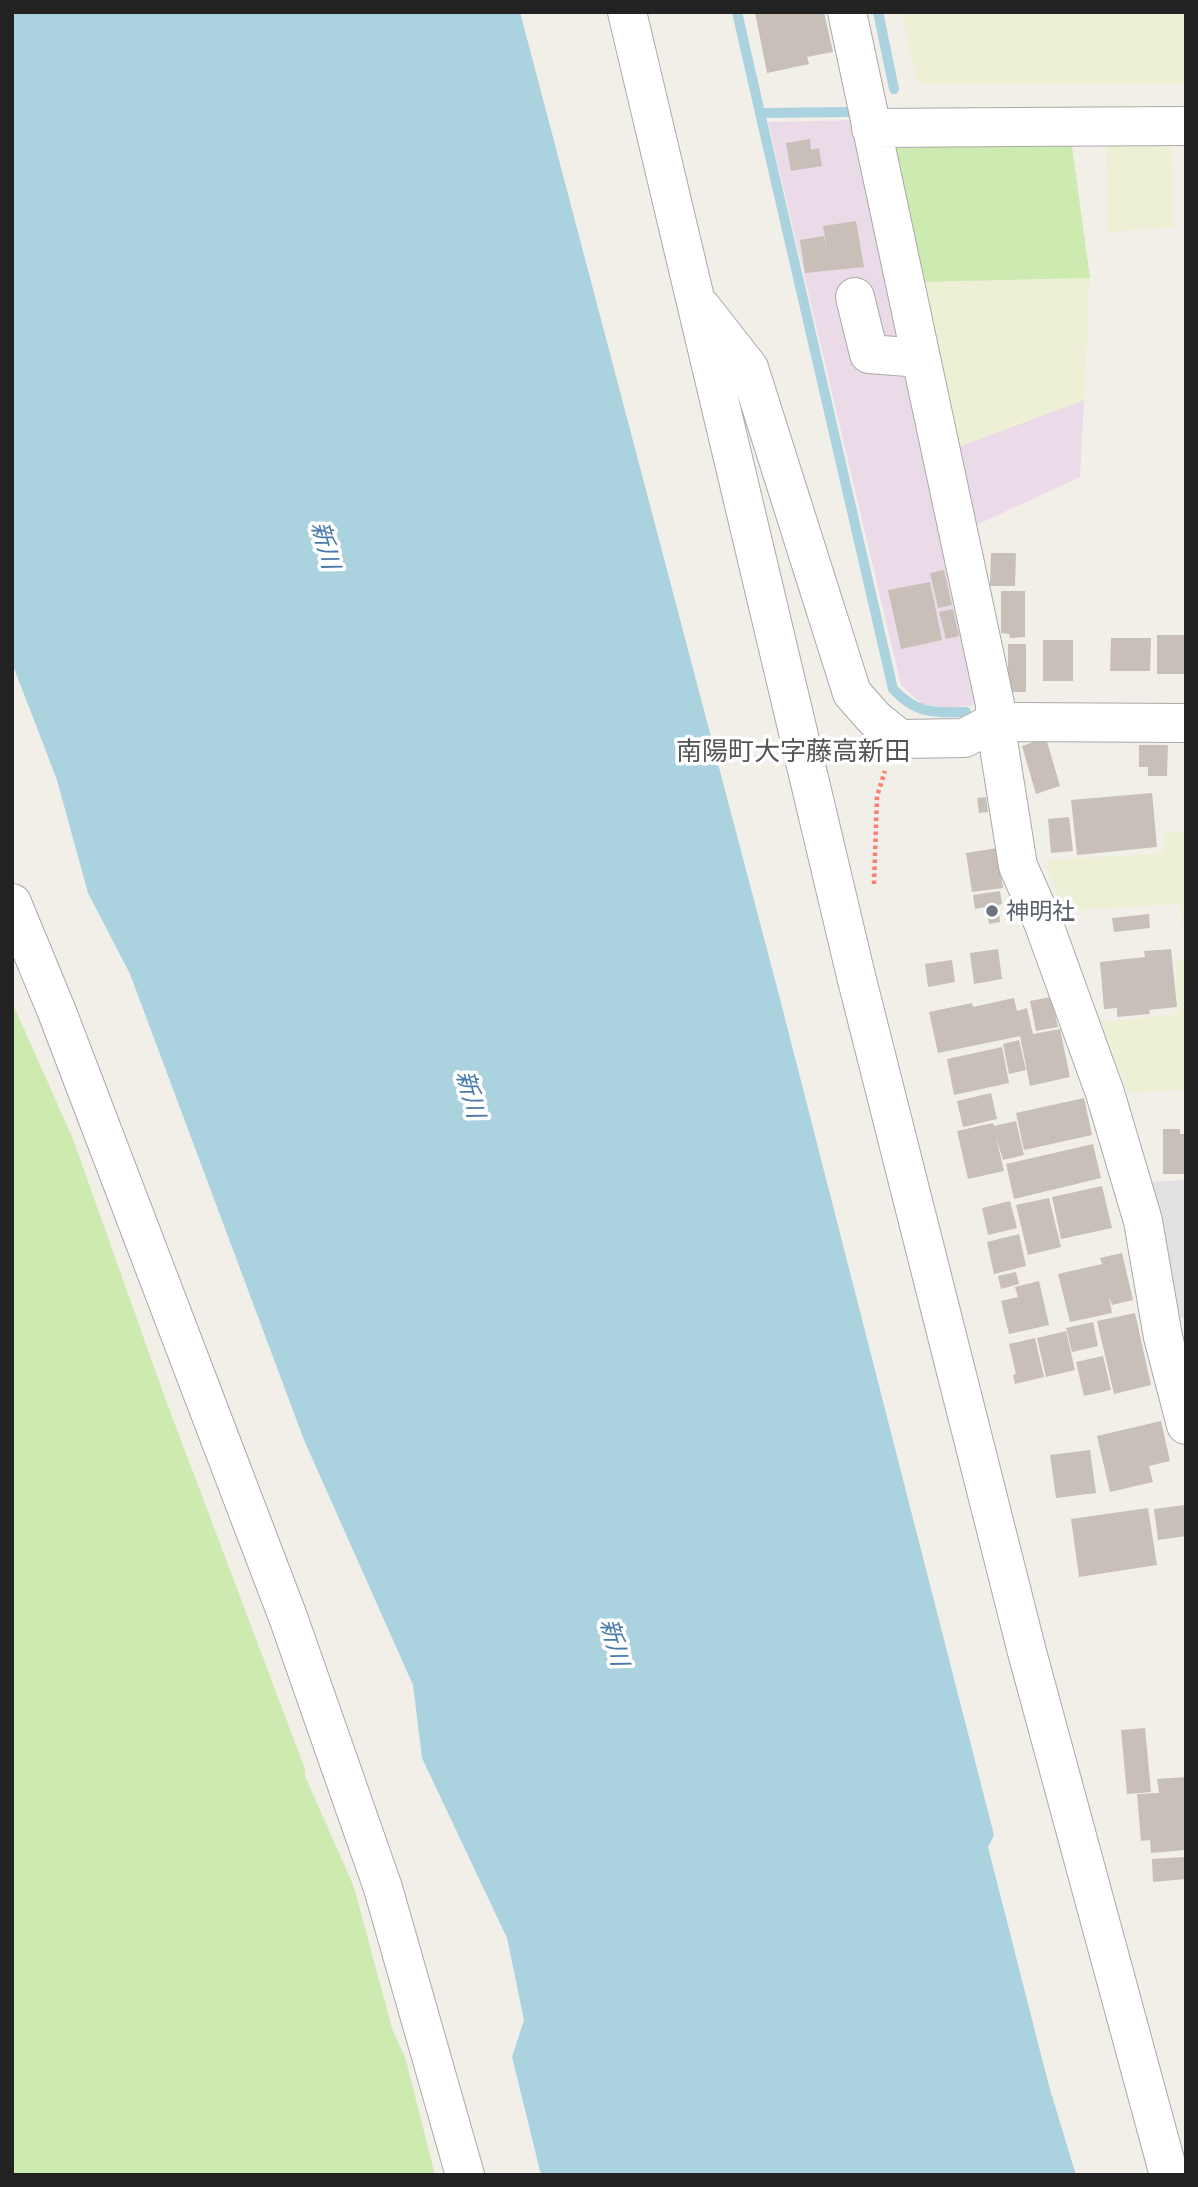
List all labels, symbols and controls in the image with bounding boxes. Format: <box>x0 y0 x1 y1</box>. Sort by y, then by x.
water label: 新川 <box>305 518 348 575</box>
district label: 南陽町大字藤高新田 <box>676 734 910 768</box>
place label: 神明社 <box>1006 896 1075 926</box>
marker: 神明社 <box>984 903 1000 919</box>
water label: 新川 <box>450 1067 493 1124</box>
water label: 新川 <box>594 1615 637 1672</box>

